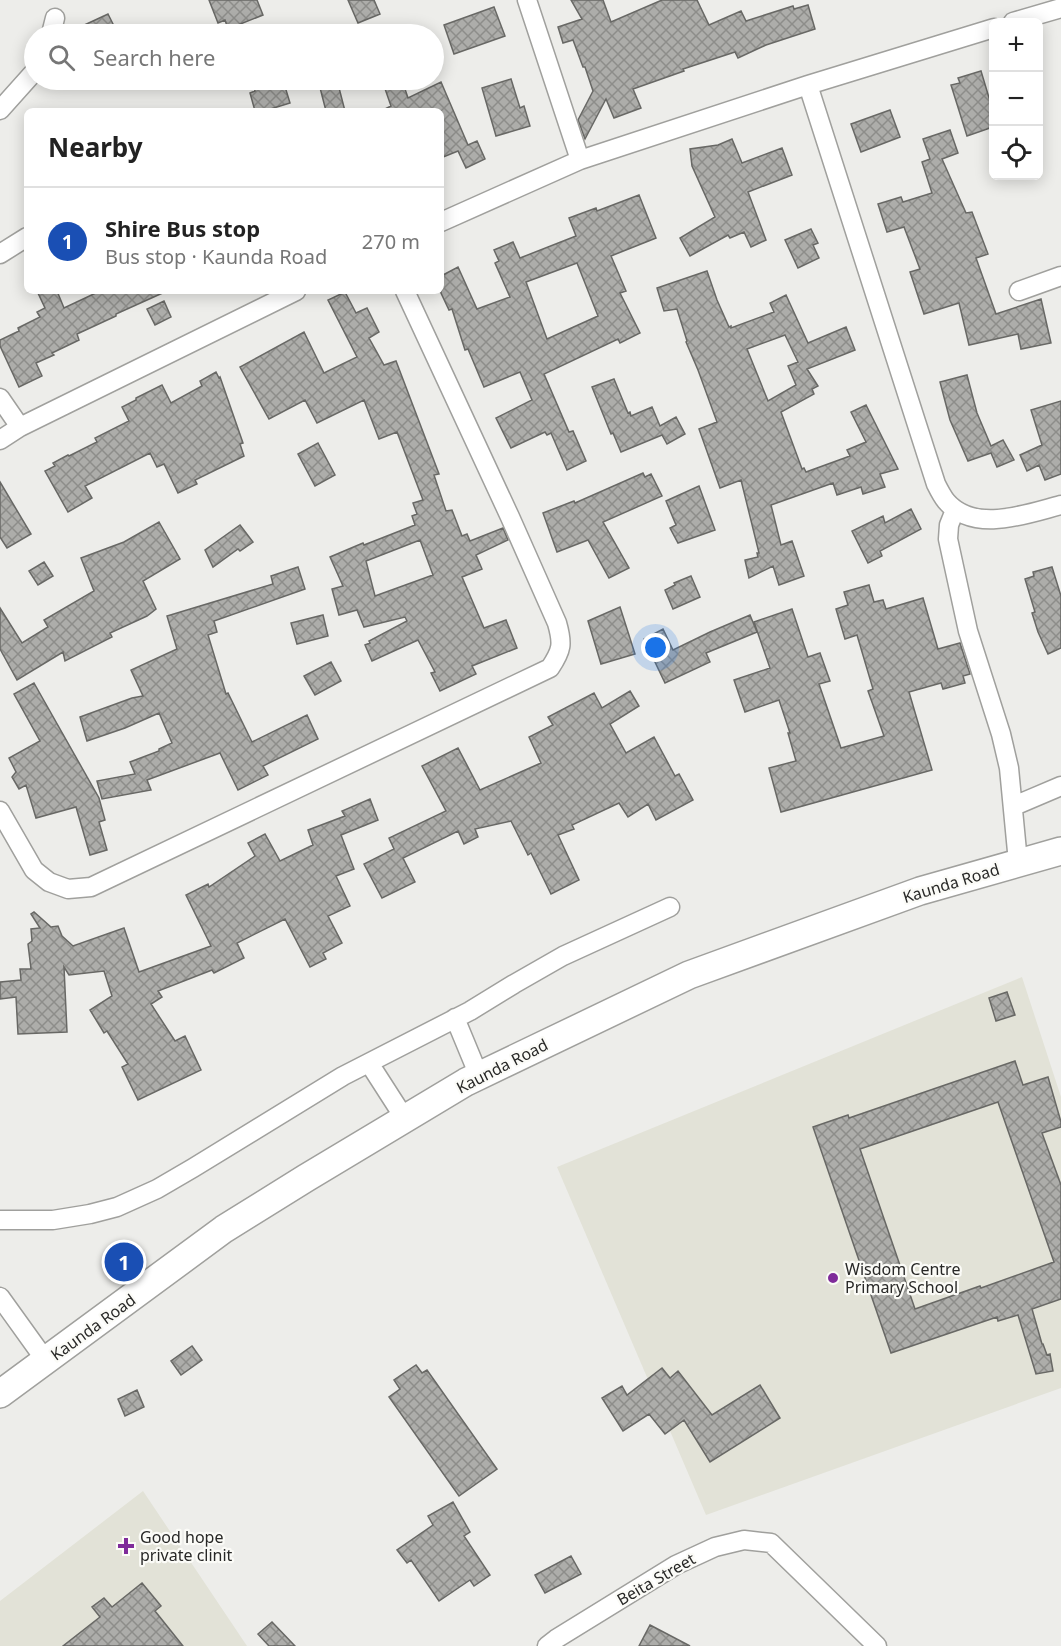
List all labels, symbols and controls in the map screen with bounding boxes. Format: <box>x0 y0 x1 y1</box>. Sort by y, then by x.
map controls <box>989 18 1043 180</box>
button: + <box>989 18 1043 72</box>
search box <box>24 24 444 90</box>
icon: search <box>45 41 78 74</box>
text: Search here <box>93 42 215 72</box>
button: − <box>989 72 1043 126</box>
button: locate <box>989 126 1043 180</box>
text: Nearby <box>48 129 143 165</box>
text: Shire Bus stop <box>105 213 260 243</box>
text: 1 <box>62 228 73 255</box>
text: 270 m <box>362 228 420 255</box>
text: Bus stop · Kaunda Road <box>105 243 327 270</box>
your location <box>641 633 670 662</box>
street label: Kaunda Road <box>900 858 1002 908</box>
street label: Kaunda Road <box>452 1033 552 1099</box>
pin: 1 <box>104 1240 144 1284</box>
place label: Wisdom Centre Primary School <box>845 1258 960 1298</box>
marker: Wisdom Centre Primary School <box>826 1271 840 1285</box>
street label: Kaunda Road <box>46 1289 140 1365</box>
place label: Good hope private clinit <box>140 1526 233 1566</box>
marker: Good hope private clinit <box>117 1537 135 1555</box>
street label: Beita Street <box>613 1548 699 1610</box>

